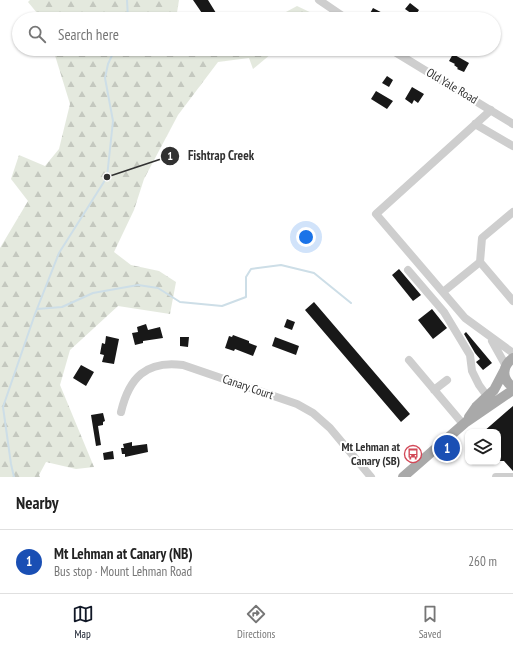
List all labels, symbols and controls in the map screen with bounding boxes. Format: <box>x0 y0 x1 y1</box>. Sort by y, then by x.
search box <box>12 12 501 56</box>
icon: search <box>26 23 48 45</box>
text: Search here <box>58 25 119 44</box>
street label: Old Yale Road <box>424 64 481 107</box>
callout: Fishtrap Creek <box>160 143 263 168</box>
text: Fishtrap Creek <box>188 147 255 164</box>
text: 1 <box>167 148 173 163</box>
your location <box>296 227 316 247</box>
street label: Canary Court <box>221 371 276 402</box>
map controls <box>465 429 501 465</box>
button: layers <box>465 429 501 465</box>
pin: 1 <box>434 433 460 463</box>
place label: Mt Lehman at Canary (SB) <box>342 439 400 468</box>
bus stop icon: Mt Lehman at Canary (SB) <box>403 444 423 464</box>
text: Nearby <box>16 492 59 514</box>
text: Mt Lehman at Canary (NB) <box>54 544 193 563</box>
text: 1 <box>26 553 32 570</box>
text: 260 m <box>468 553 497 570</box>
text: Bus stop · Mount Lehman Road <box>54 563 192 580</box>
tab: Map <box>72 603 94 641</box>
tab: Directions <box>237 603 275 641</box>
tab: Saved <box>419 603 441 641</box>

